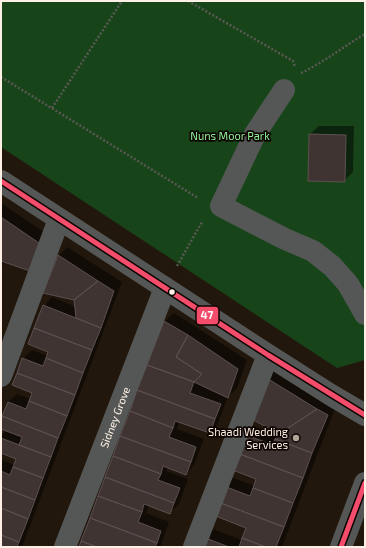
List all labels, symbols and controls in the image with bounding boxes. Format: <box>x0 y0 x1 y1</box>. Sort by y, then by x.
park label: Nuns Moor Park <box>190 129 270 142</box>
unlabelled marker <box>167 287 177 297</box>
line badge: 47 <box>196 306 219 325</box>
text: 47 <box>201 308 214 321</box>
street label: Sidney Grove <box>97 385 132 450</box>
place label: Shaadi Wedding Services <box>208 425 288 451</box>
marker: Shaadi Wedding Services <box>291 433 301 443</box>

